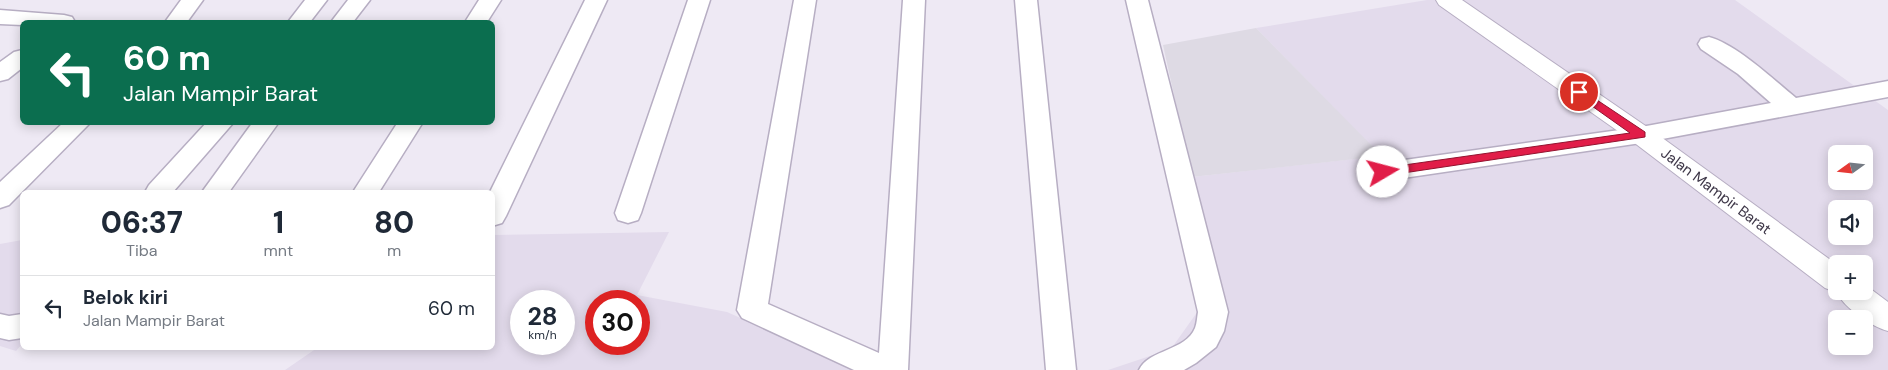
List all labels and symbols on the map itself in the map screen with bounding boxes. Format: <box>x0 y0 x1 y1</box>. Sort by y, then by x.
pin <box>1558 71 1600 113</box>
street label: Jalan Mampir Barat <box>1657 143 1775 239</box>
position arrow <box>1356 145 1408 197</box>
north arrow <box>1828 145 1872 190</box>
speed limit sign: 30 <box>585 290 650 355</box>

